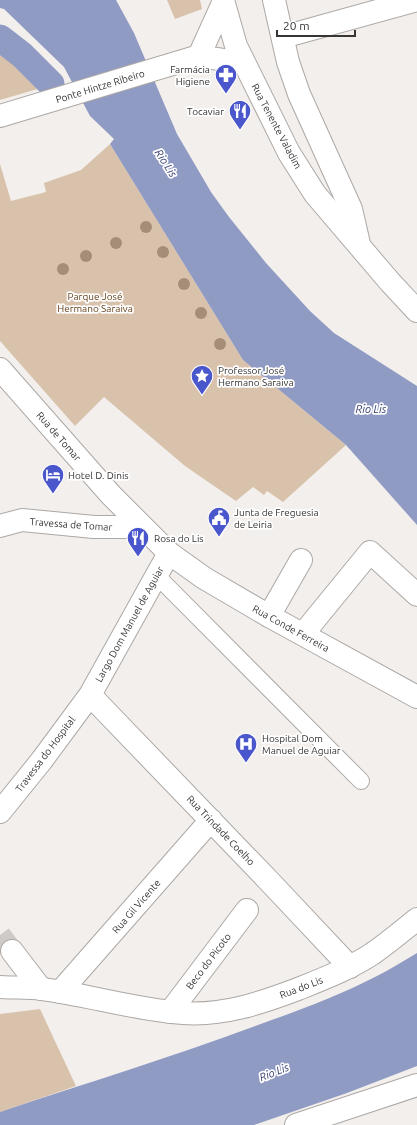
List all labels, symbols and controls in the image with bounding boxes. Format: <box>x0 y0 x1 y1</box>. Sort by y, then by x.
scale bar <box>277 12 355 38</box>
text: 20 m <box>283 19 310 32</box>
pharmacy icon: Farmácia Higiene <box>213 62 239 95</box>
place label: Farmácia Higiene <box>170 64 210 87</box>
street label: Ponte Hintze Ribeiro <box>54 68 146 105</box>
street label: Rua Tenente Valadim <box>249 82 304 171</box>
restaurant icon: Tocaviar <box>227 98 253 131</box>
place label: Tocaviar <box>187 106 224 117</box>
water label: Rio Lis <box>153 147 180 179</box>
park label: Parque José Hermano Saraiva <box>57 291 133 314</box>
place icon: Professor José Hermano Saraiva <box>189 363 215 396</box>
place label: Professor José Hermano Saraiva <box>218 365 294 388</box>
water label: Rio Lis <box>356 403 387 415</box>
street label: Rua de Tomar <box>34 410 83 463</box>
hotel icon: Hotel D. Dinis <box>40 462 66 495</box>
place label: Hotel D. Dinis <box>68 470 129 481</box>
public building icon: Junta de Freguesia de Leiria <box>206 505 232 538</box>
place label: Junta de Freguesia de Leiria <box>234 507 319 530</box>
street label: Travessa de Tomar <box>29 516 113 533</box>
restaurant icon: Rosa do Lis <box>125 525 151 558</box>
place label: Rosa do Lis <box>154 533 204 544</box>
street label: Largo Dom Manuel de Aguiar <box>93 564 166 684</box>
street label: Rua Conde Ferreira <box>251 603 331 654</box>
street label: Travessa do Hospital <box>13 714 78 794</box>
hospital icon: Hospital Dom Manuel de Aguiar <box>233 731 259 764</box>
place label: Hospital Dom Manuel de Aguiar <box>262 733 341 756</box>
street label: Rua Trindade Coelho <box>184 793 257 868</box>
street label: Rua Gil Vicente <box>110 877 163 935</box>
street label: Beco do Picoto <box>184 931 233 991</box>
street label: Rua do Lis <box>278 974 324 1001</box>
water label: Rio Lis <box>257 1061 291 1083</box>

